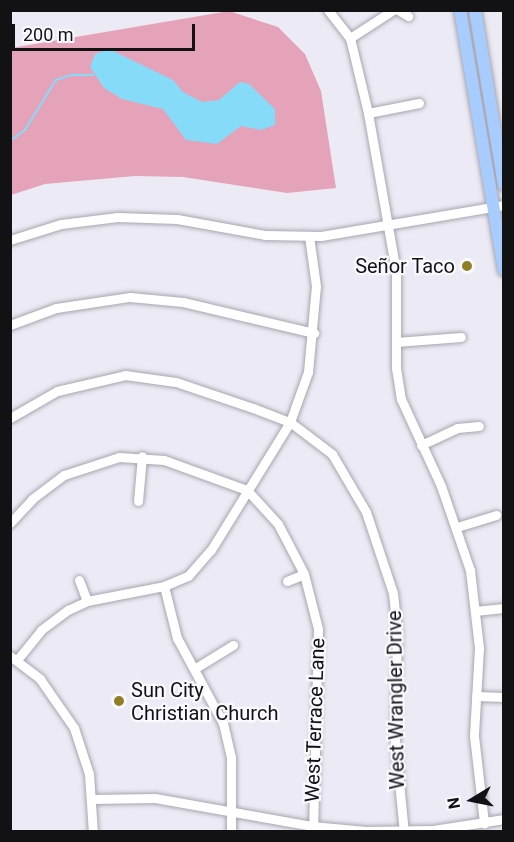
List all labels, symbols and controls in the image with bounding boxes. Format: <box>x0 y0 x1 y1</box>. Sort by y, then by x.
scale bar <box>15 12 198 50</box>
text: 200 m <box>23 24 74 45</box>
place label: Señor Taco <box>355 254 455 278</box>
marker: Señor Taco <box>460 259 474 273</box>
street label: West Wrangler Drive <box>382 610 410 790</box>
street label: West Terrace Lane <box>300 637 330 803</box>
place label: Sun City Christian Church <box>131 678 278 725</box>
marker: Sun City Christian Church <box>112 694 126 708</box>
north arrow <box>442 770 502 830</box>
text: N <box>443 796 464 810</box>

